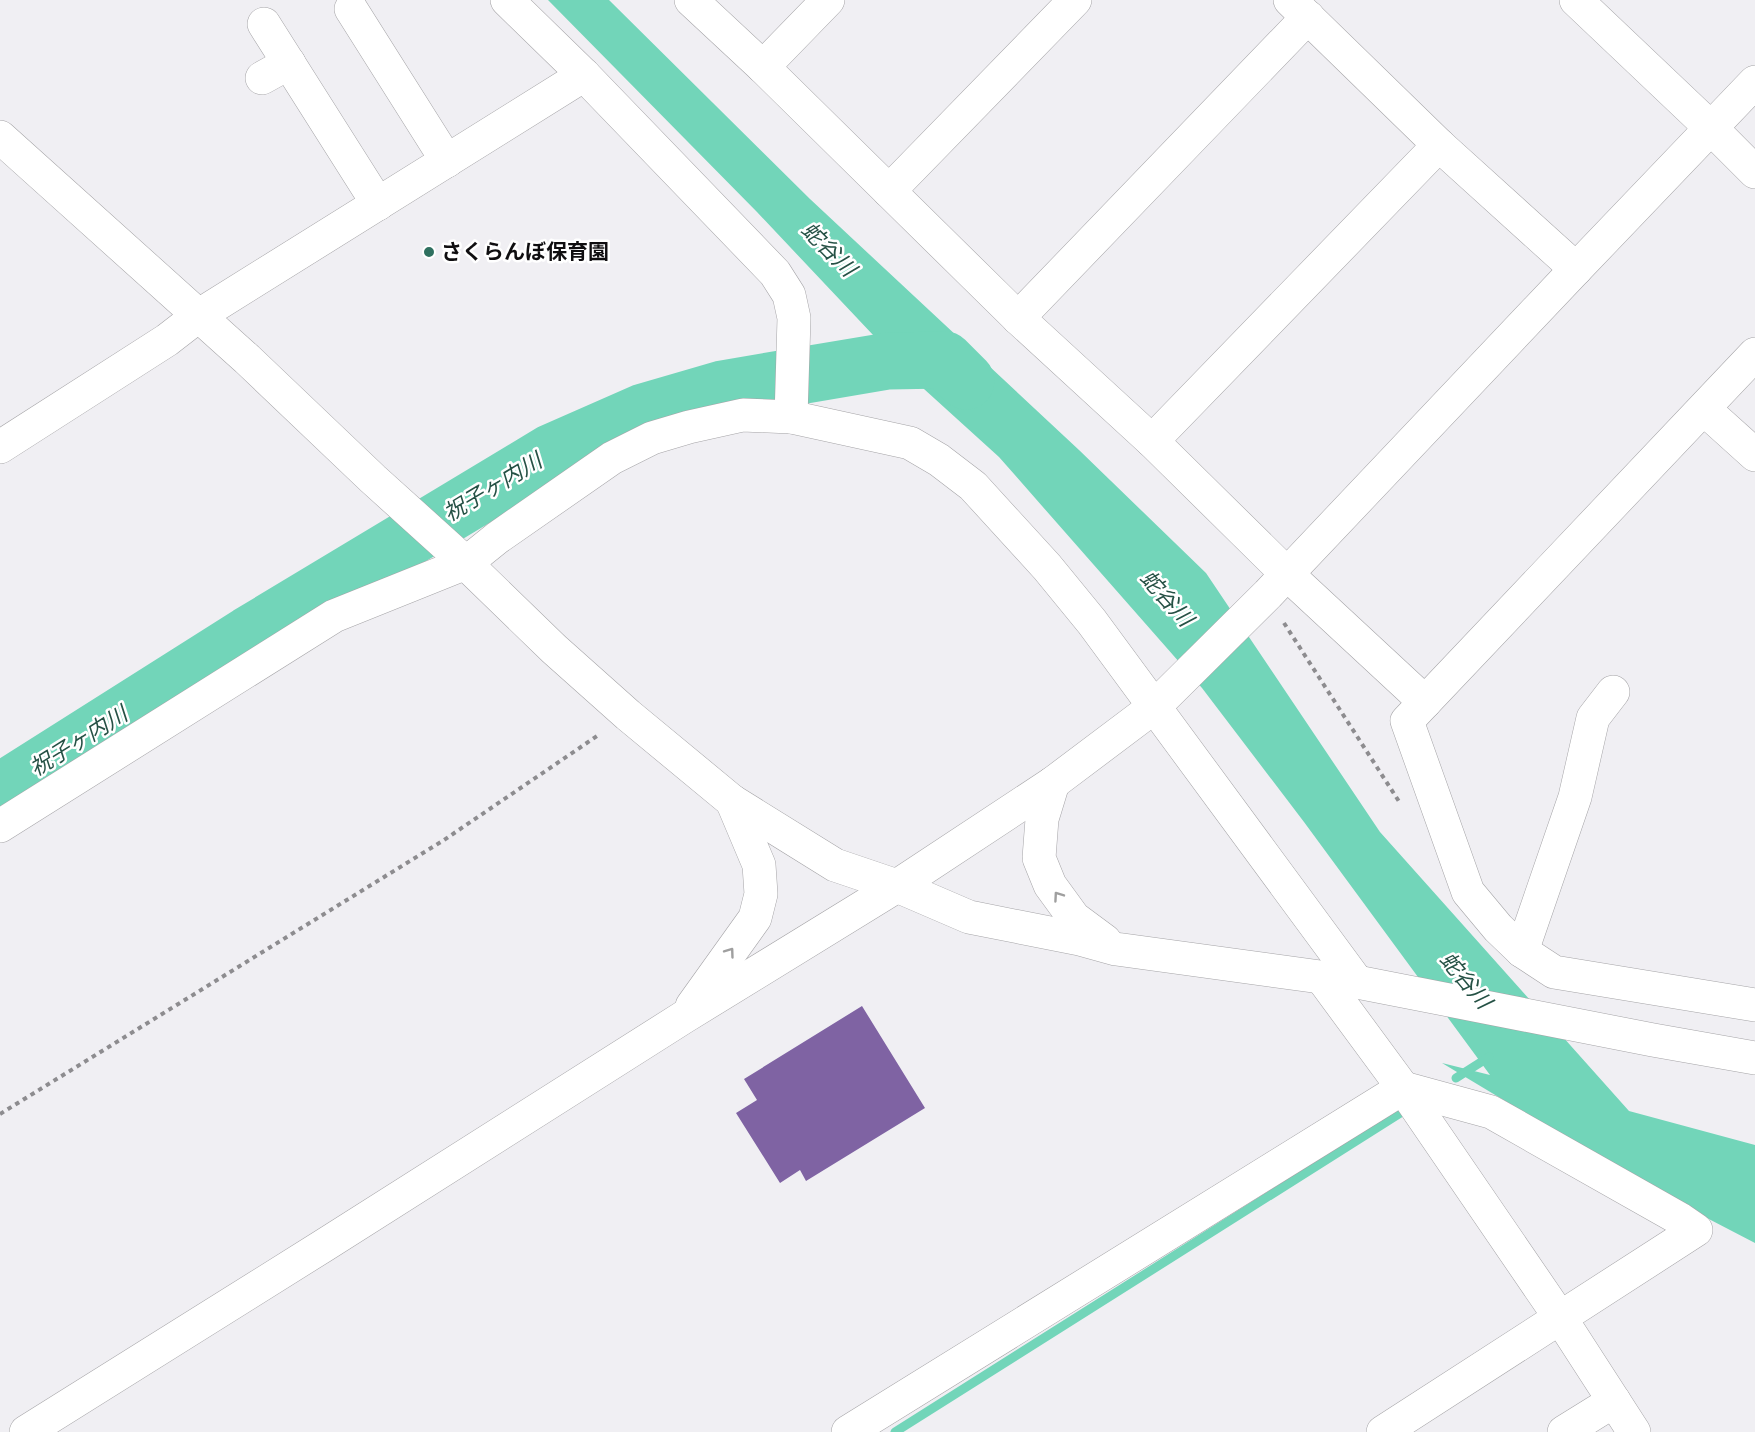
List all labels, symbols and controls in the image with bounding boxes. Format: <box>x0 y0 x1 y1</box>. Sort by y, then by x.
water label: 蛇谷川 <box>795 217 862 284</box>
place label: さくらんぼ保育園 <box>441 240 609 265</box>
marker: さくらんぼ保育園 <box>422 245 436 259</box>
water label: 祝子ヶ内川 <box>439 447 549 528</box>
water label: 蛇谷川 <box>1134 565 1199 634</box>
water label: 祝子ヶ内川 <box>25 700 134 783</box>
one-way arrow <box>1054 891 1065 902</box>
water label: 蛇谷川 <box>1433 947 1498 1016</box>
one-way arrow <box>723 948 734 959</box>

